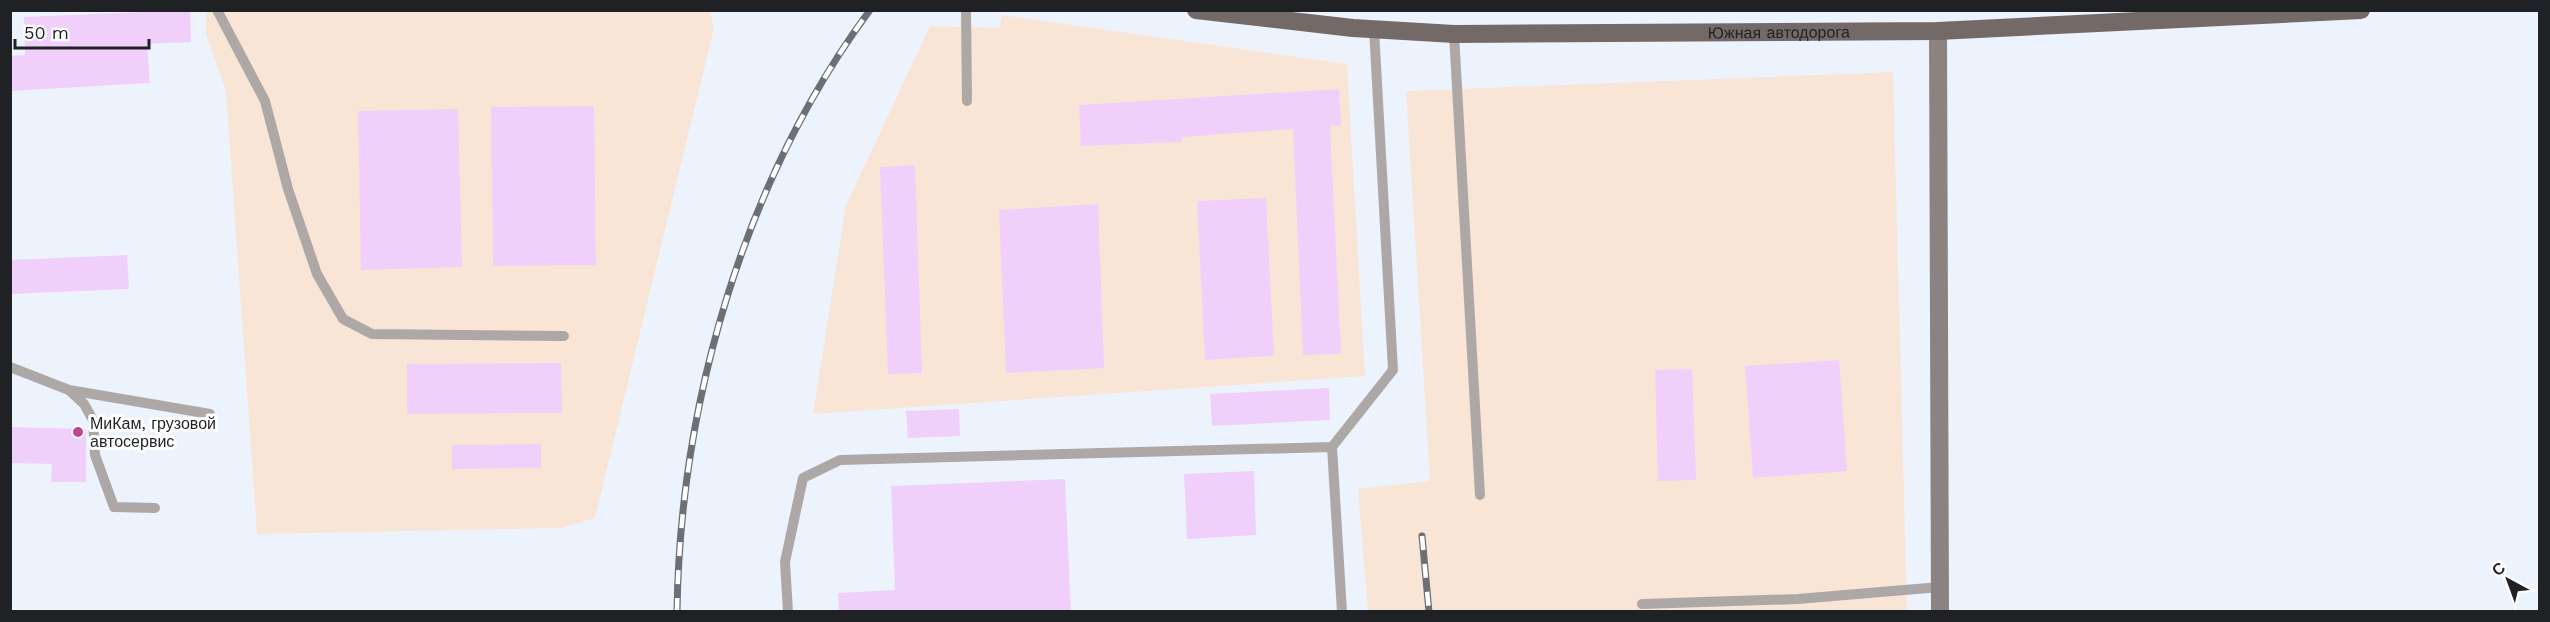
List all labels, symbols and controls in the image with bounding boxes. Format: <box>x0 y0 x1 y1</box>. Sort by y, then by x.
scale bar <box>15 12 148 50</box>
text: 50 m <box>24 22 69 43</box>
street label: Южная автодорога <box>1708 23 1850 42</box>
place label: МиКам, грузовой автосервис <box>90 414 216 451</box>
marker: МиКам, грузовой автосервис <box>71 425 85 439</box>
north arrow <box>2478 550 2538 610</box>
text: С <box>2488 558 2509 580</box>

